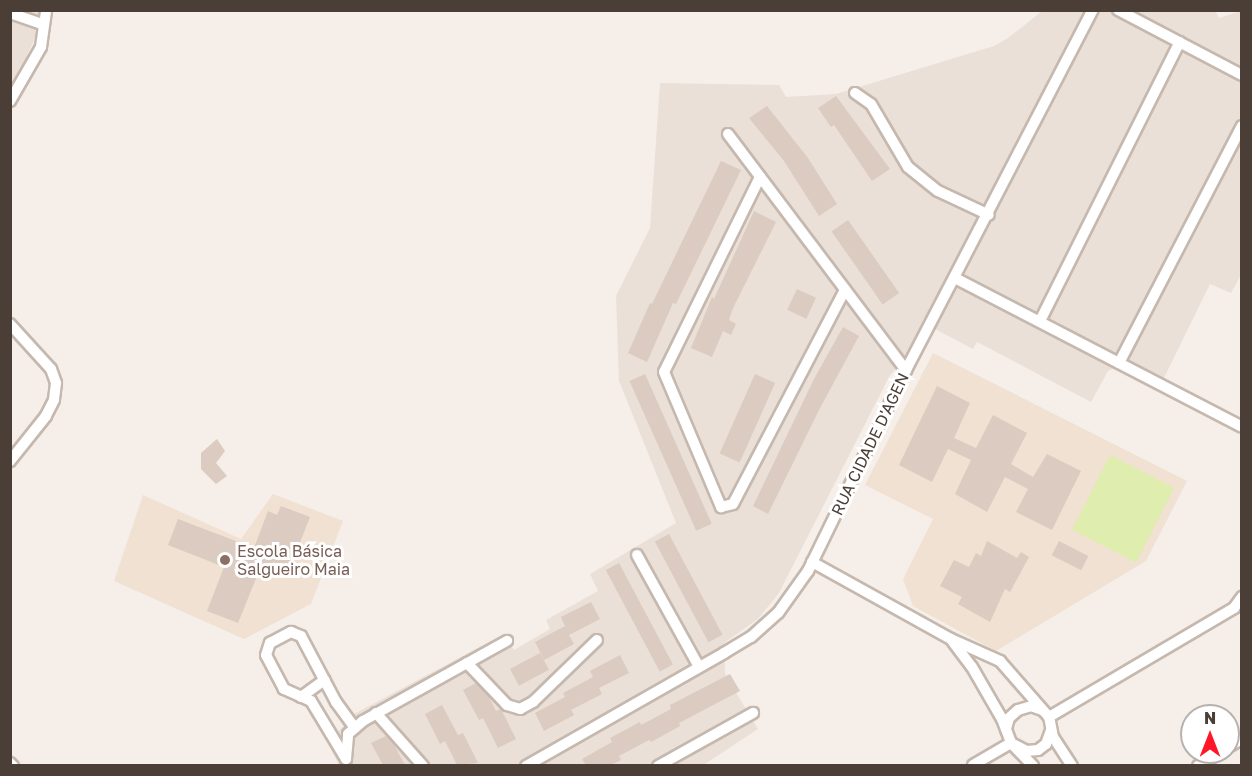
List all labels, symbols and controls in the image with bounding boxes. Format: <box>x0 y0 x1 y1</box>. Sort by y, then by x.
street label: RUA CIDADE D'AGEN <box>827 370 913 518</box>
place label: Escola Básica Salgueiro Maia <box>237 541 350 579</box>
marker: Escola Básica Salgueiro Maia <box>218 553 232 567</box>
north arrow <box>1180 704 1240 764</box>
text: N <box>1204 708 1216 728</box>

